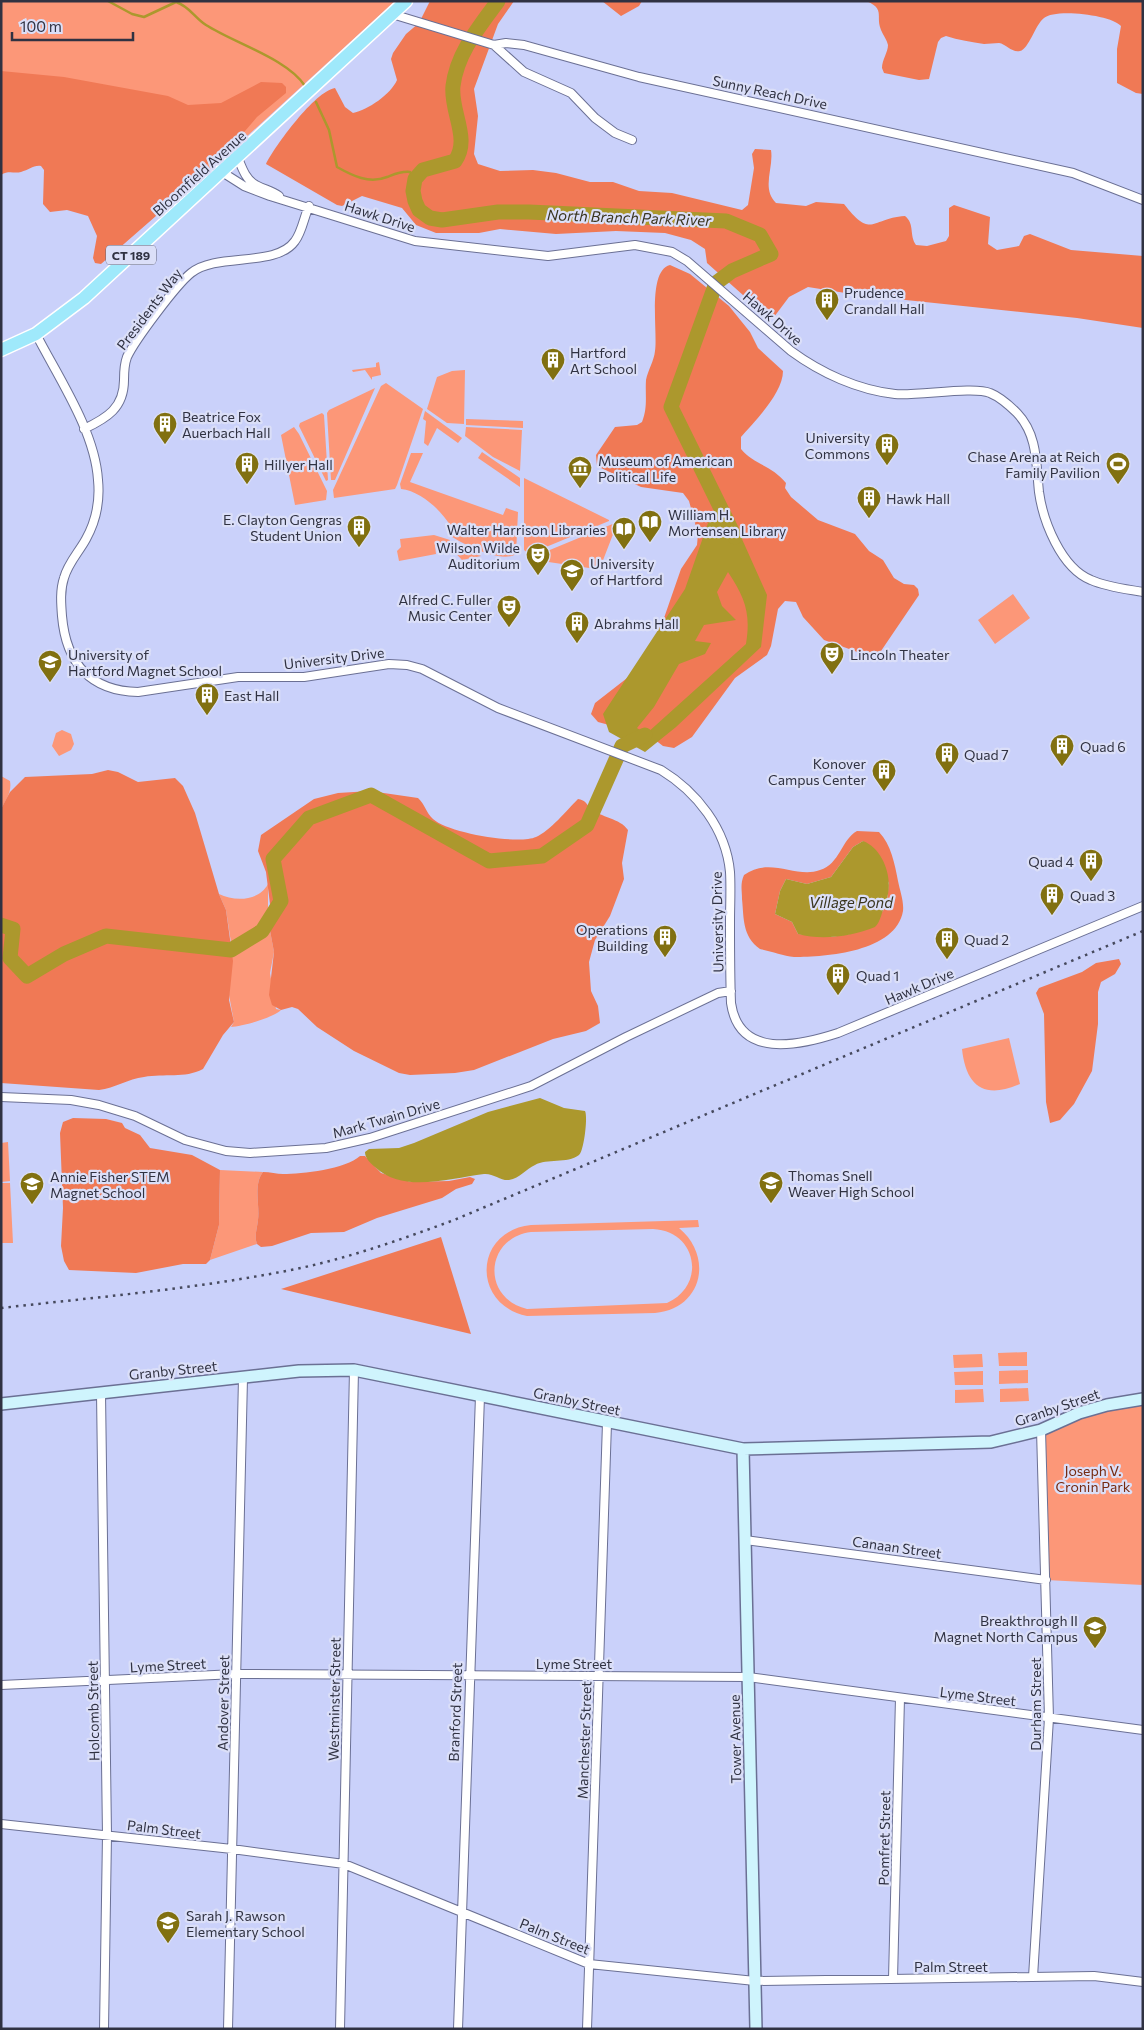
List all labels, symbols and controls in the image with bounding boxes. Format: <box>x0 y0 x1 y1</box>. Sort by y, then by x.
scale bar <box>12 10 134 42</box>
text: 100 m <box>20 17 62 35</box>
street label: Sunny Reach Drive <box>711 72 829 112</box>
street label: Bloomfield Avenue <box>149 127 249 219</box>
street label: Hawk Drive <box>343 197 417 235</box>
water label: North Branch Park River <box>547 205 712 229</box>
road number: CT 189 <box>106 246 156 264</box>
street label: Presidents Way <box>113 265 185 353</box>
place label: Prudence Crandall Hall <box>844 284 925 317</box>
building icon: Prudence Crandall Hall <box>814 287 840 321</box>
street label: Hawk Drive <box>740 288 806 348</box>
place label: Hartford Art School <box>570 344 637 377</box>
building icon: Hartford Art School <box>540 347 566 381</box>
place label: Beatrice Fox Auerbach Hall <box>182 408 270 441</box>
building icon: Beatrice Fox Auerbach Hall <box>152 411 178 445</box>
place label: University Commons <box>805 429 870 462</box>
building icon: University Commons <box>874 432 900 466</box>
place label: Chase Arena at Reich Family Pavilion <box>968 448 1100 481</box>
building icon: Hillyer Hall <box>234 451 260 485</box>
sports icon: Chase Arena at Reich Family Pavilion <box>1105 451 1131 485</box>
place label: Museum of American Political Life <box>598 452 733 485</box>
museum icon: Museum of American Political Life <box>567 455 593 489</box>
place label: Hillyer Hall <box>264 456 333 473</box>
building icon: Hawk Hall <box>856 485 882 519</box>
place label: Hawk Hall <box>886 490 950 507</box>
place label: William H. Mortensen Library <box>668 506 786 539</box>
library icon: William H. Mortensen Library <box>637 509 663 543</box>
place label: E. Clayton Gengras Student Union <box>223 511 342 544</box>
building icon: E. Clayton Gengras Student Union <box>346 514 372 548</box>
library icon: Walter Harrison Libraries <box>611 516 637 550</box>
place label: Walter Harrison Libraries <box>447 521 606 538</box>
place label: Wilson Wilde Auditorium <box>436 539 520 572</box>
theatre icon: Wilson Wilde Auditorium <box>525 542 551 576</box>
place label: University of Hartford <box>590 555 663 588</box>
school or university icon: University of Hartford <box>559 558 585 592</box>
place label: Alfred C. Fuller Music Center <box>398 591 492 624</box>
theatre icon: Alfred C. Fuller Music Center <box>496 594 522 628</box>
building icon: Abrahms Hall <box>564 610 590 644</box>
place label: Abrahms Hall <box>594 615 679 632</box>
theatre icon: Lincoln Theater <box>819 641 845 675</box>
street label: University Drive <box>283 643 385 673</box>
place label: University of Hartford Magnet School <box>68 646 222 679</box>
place label: Lincoln Theater <box>850 646 950 663</box>
school or university icon: University of Hartford Magnet School <box>37 649 63 683</box>
building icon: East Hall <box>194 682 220 716</box>
place label: East Hall <box>224 687 279 704</box>
building icon: Quad 6 <box>1049 733 1075 767</box>
place label: Quad 6 <box>1080 738 1126 755</box>
building icon: Quad 7 <box>934 741 960 775</box>
place label: Quad 7 <box>964 746 1009 763</box>
place label: Konover Campus Center <box>768 755 866 788</box>
building icon: Konover Campus Center <box>871 758 897 792</box>
building icon: Quad 4 <box>1078 848 1104 882</box>
place label: Quad 4 <box>1028 853 1075 870</box>
street label: University Drive <box>708 871 726 973</box>
building icon: Quad 3 <box>1039 882 1065 916</box>
place label: Quad 3 <box>1070 887 1115 904</box>
water label: Village Pond <box>809 893 894 911</box>
place label: Operations Building <box>576 921 648 954</box>
building icon: Operations Building <box>652 924 678 958</box>
building icon: Quad 2 <box>934 926 960 960</box>
place label: Quad 2 <box>964 931 1009 948</box>
building icon: Quad 1 <box>825 962 851 996</box>
street label: Hawk Drive <box>882 964 956 1008</box>
place label: Quad 1 <box>856 967 899 984</box>
street label: Mark Twain Drive <box>330 1095 442 1141</box>
place label: Thomas Snell Weaver High School <box>788 1167 914 1200</box>
place label: Annie Fisher STEM Magnet School <box>50 1168 170 1201</box>
school or university icon: Thomas Snell Weaver High School <box>758 1170 784 1204</box>
school or university icon: Annie Fisher STEM Magnet School <box>19 1171 45 1205</box>
street label: Granby Street <box>128 1357 218 1383</box>
street label: Granby Street <box>532 1383 622 1419</box>
street label: Granby Street <box>1012 1384 1102 1429</box>
park label: Joseph V. Cronin Park <box>1056 1462 1131 1495</box>
street label: Canaan Street <box>851 1532 943 1562</box>
place label: Breakthrough II Magnet North Campus <box>934 1612 1078 1645</box>
school or university icon: Breakthrough II Magnet North Campus <box>1082 1615 1108 1649</box>
street label: Westminster Street <box>324 1637 344 1761</box>
street label: Lyme Street <box>129 1654 207 1675</box>
street label: Andover Street <box>214 1655 232 1751</box>
street label: Lyme Street <box>536 1655 613 1672</box>
street label: Durham Street <box>1027 1657 1044 1751</box>
street label: Holcomb Street <box>84 1660 102 1761</box>
street label: Branford Street <box>445 1662 465 1762</box>
street label: Manchester Street <box>573 1680 595 1799</box>
street label: Lyme Street <box>939 1683 1017 1709</box>
street label: Tower Avenue <box>726 1694 744 1784</box>
street label: Pomfret Street <box>875 1790 893 1886</box>
street label: Palm Street <box>126 1816 202 1842</box>
place label: Sarah J. Rawson Elementary School <box>186 1907 305 1940</box>
school or university icon: Sarah J. Rawson Elementary School <box>155 1910 181 1944</box>
street label: Palm Street <box>517 1914 593 1958</box>
street label: Palm Street <box>914 1958 988 1975</box>

